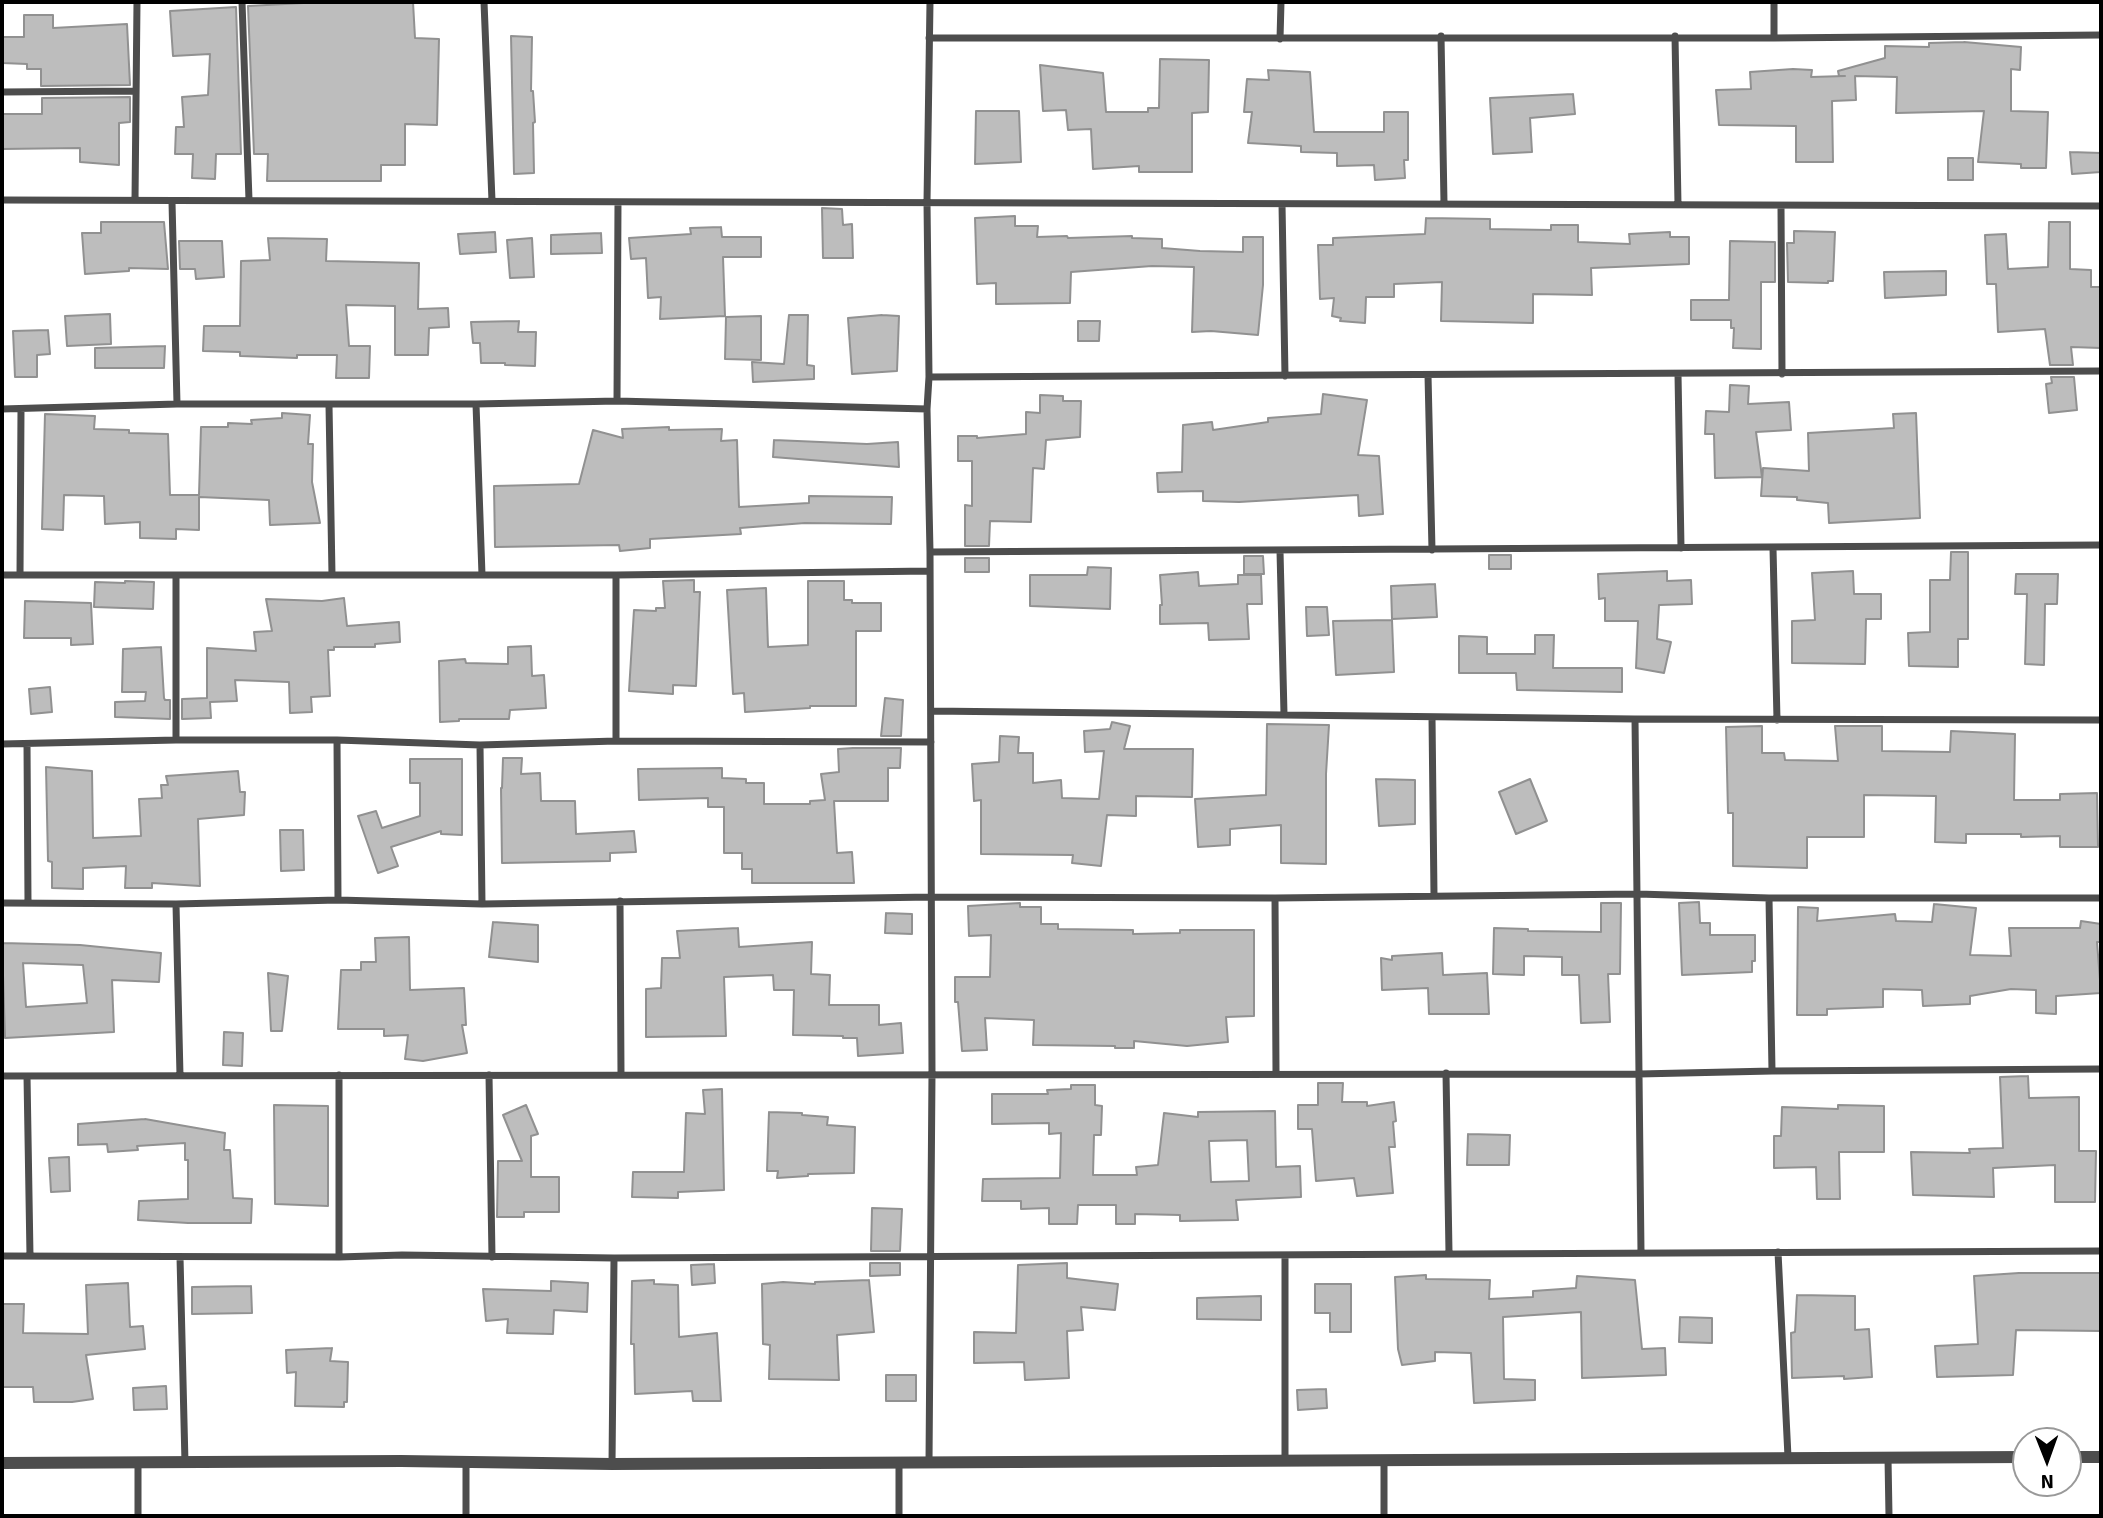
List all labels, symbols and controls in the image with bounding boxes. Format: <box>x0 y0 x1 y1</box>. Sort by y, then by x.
north arrow <box>2012 1427 2082 1497</box>
text: N <box>2041 1469 2054 1493</box>

